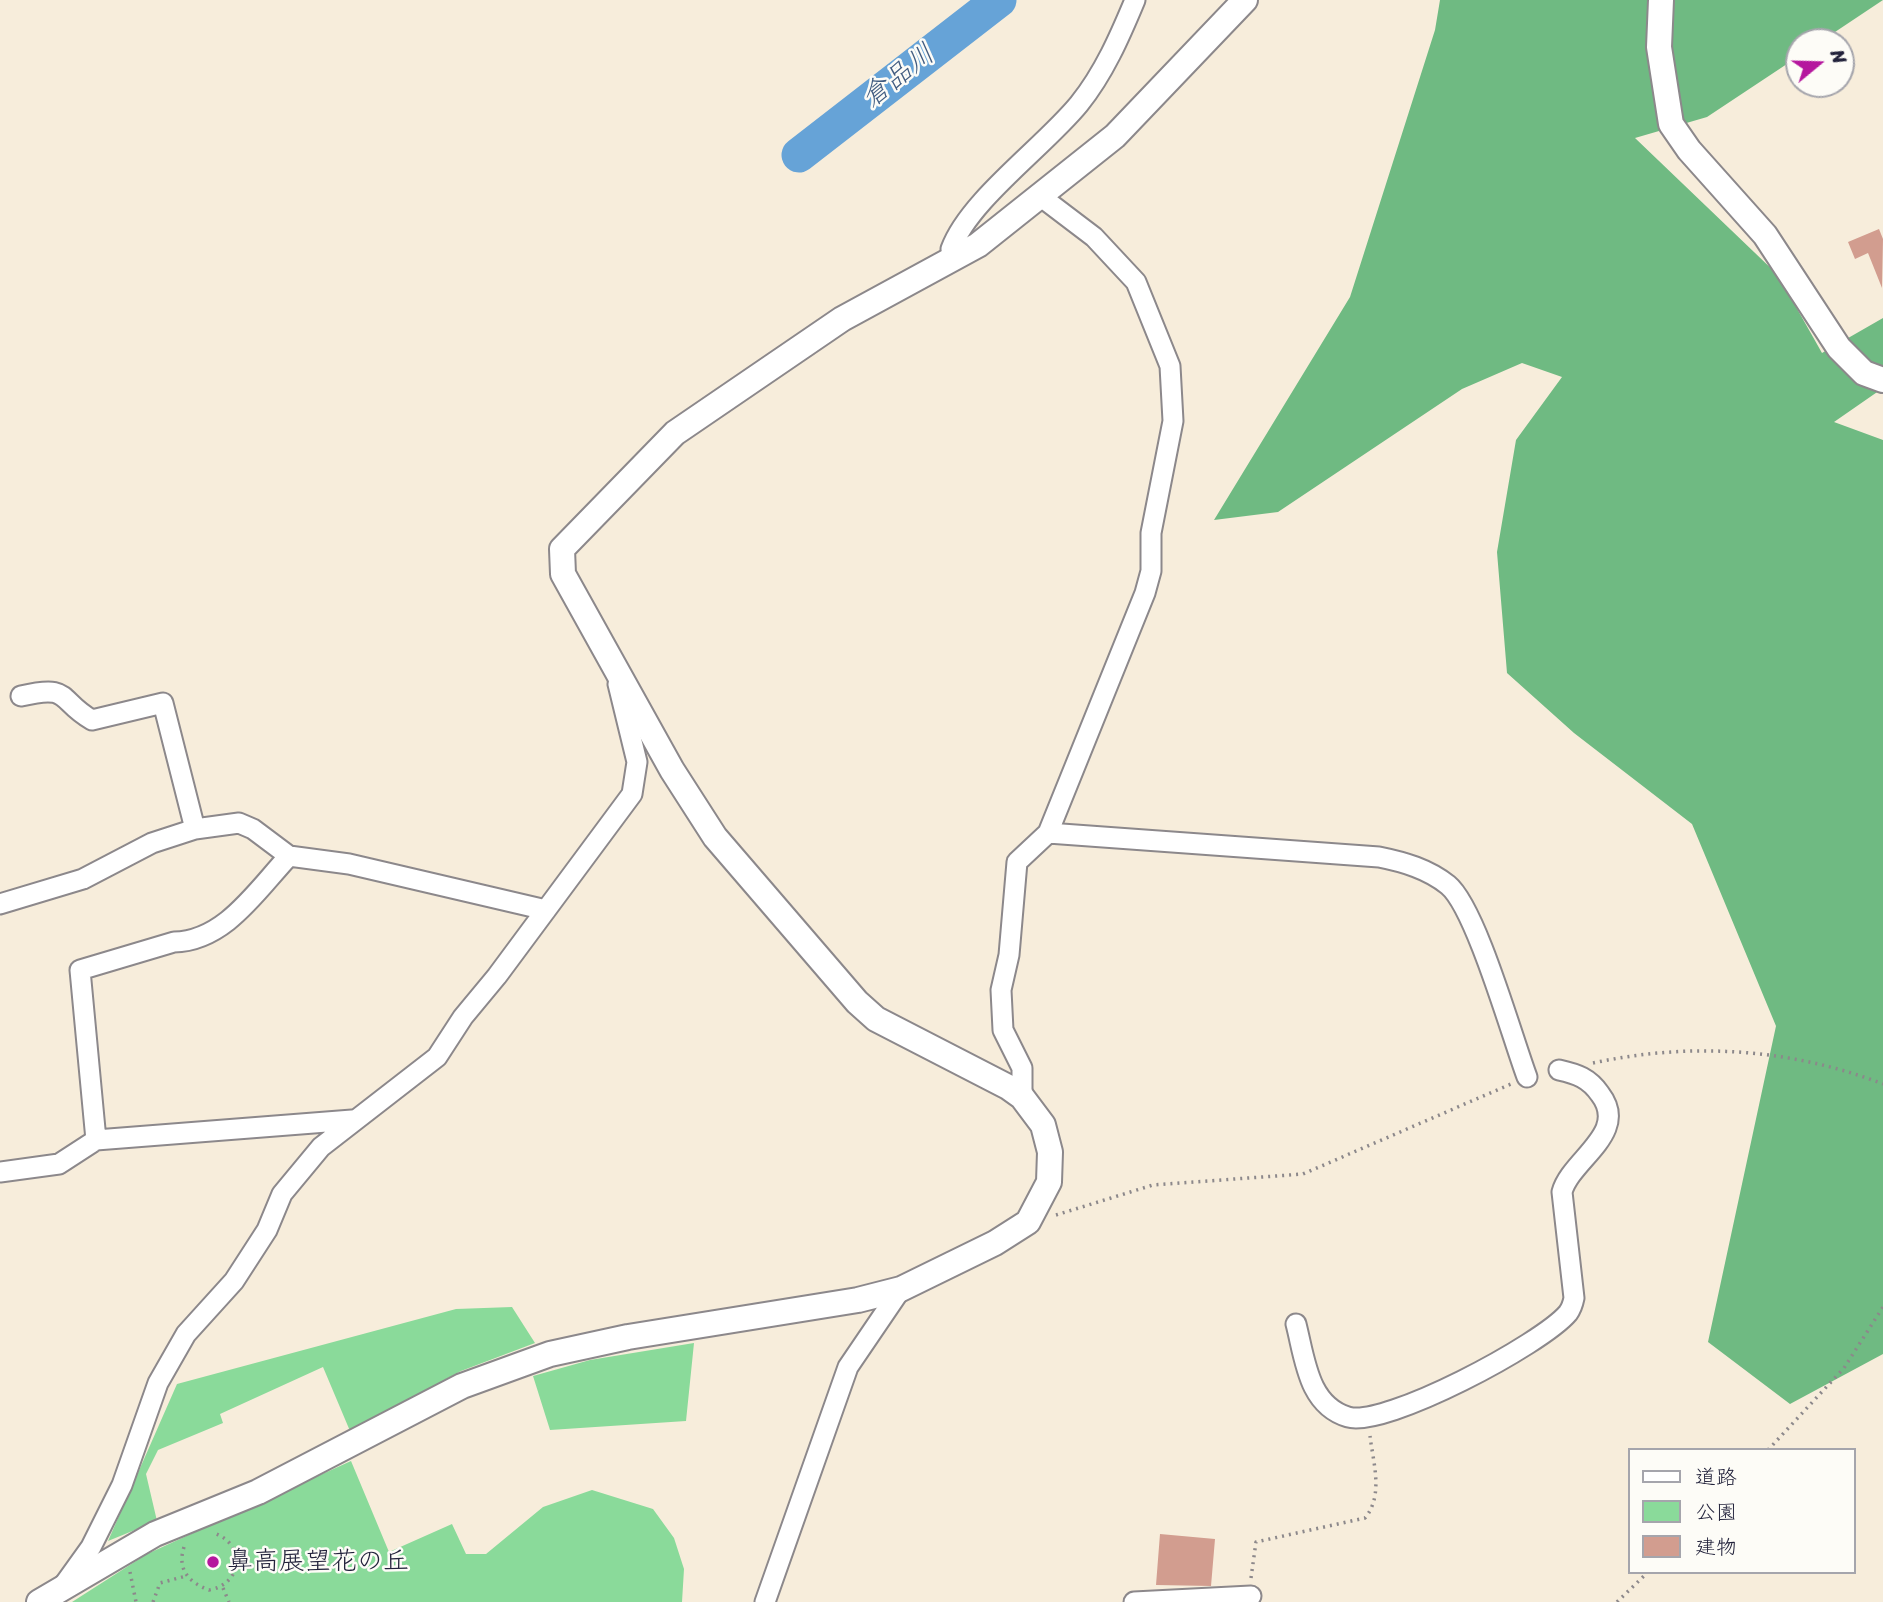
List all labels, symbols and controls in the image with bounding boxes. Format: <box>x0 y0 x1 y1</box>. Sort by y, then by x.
north arrow <box>1785 28 1855 98</box>
water label: 倉品川 <box>856 38 942 116</box>
text: N <box>1821 45 1856 68</box>
legend <box>1628 1448 1855 1574</box>
text: 道路 <box>1695 1458 1737 1496</box>
text: 公園 <box>1695 1493 1737 1531</box>
text: 建物 <box>1695 1528 1737 1566</box>
place label: 鼻高展望花の丘 <box>227 1546 409 1578</box>
marker: 鼻高展望花の丘 <box>205 1554 221 1570</box>

